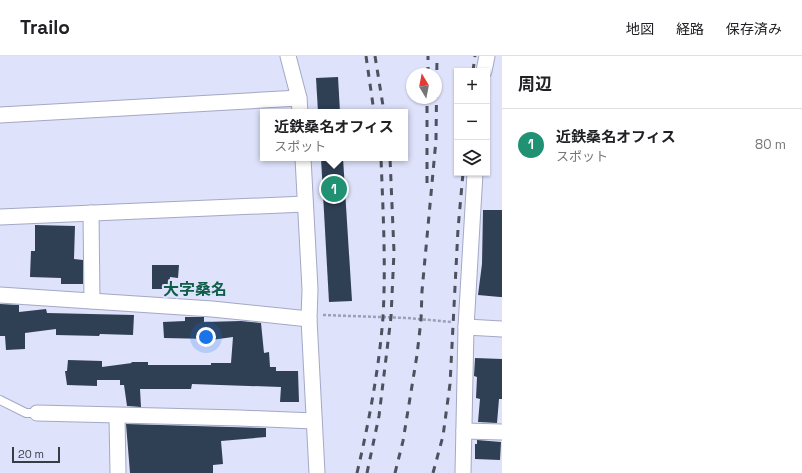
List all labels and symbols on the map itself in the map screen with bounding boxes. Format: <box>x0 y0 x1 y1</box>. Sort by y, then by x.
north arrow <box>406 68 442 104</box>
pin: 1 <box>321 174 347 204</box>
district label: 大字桑名 <box>163 279 227 300</box>
your location <box>196 327 216 347</box>
scale bar <box>12 445 60 464</box>

